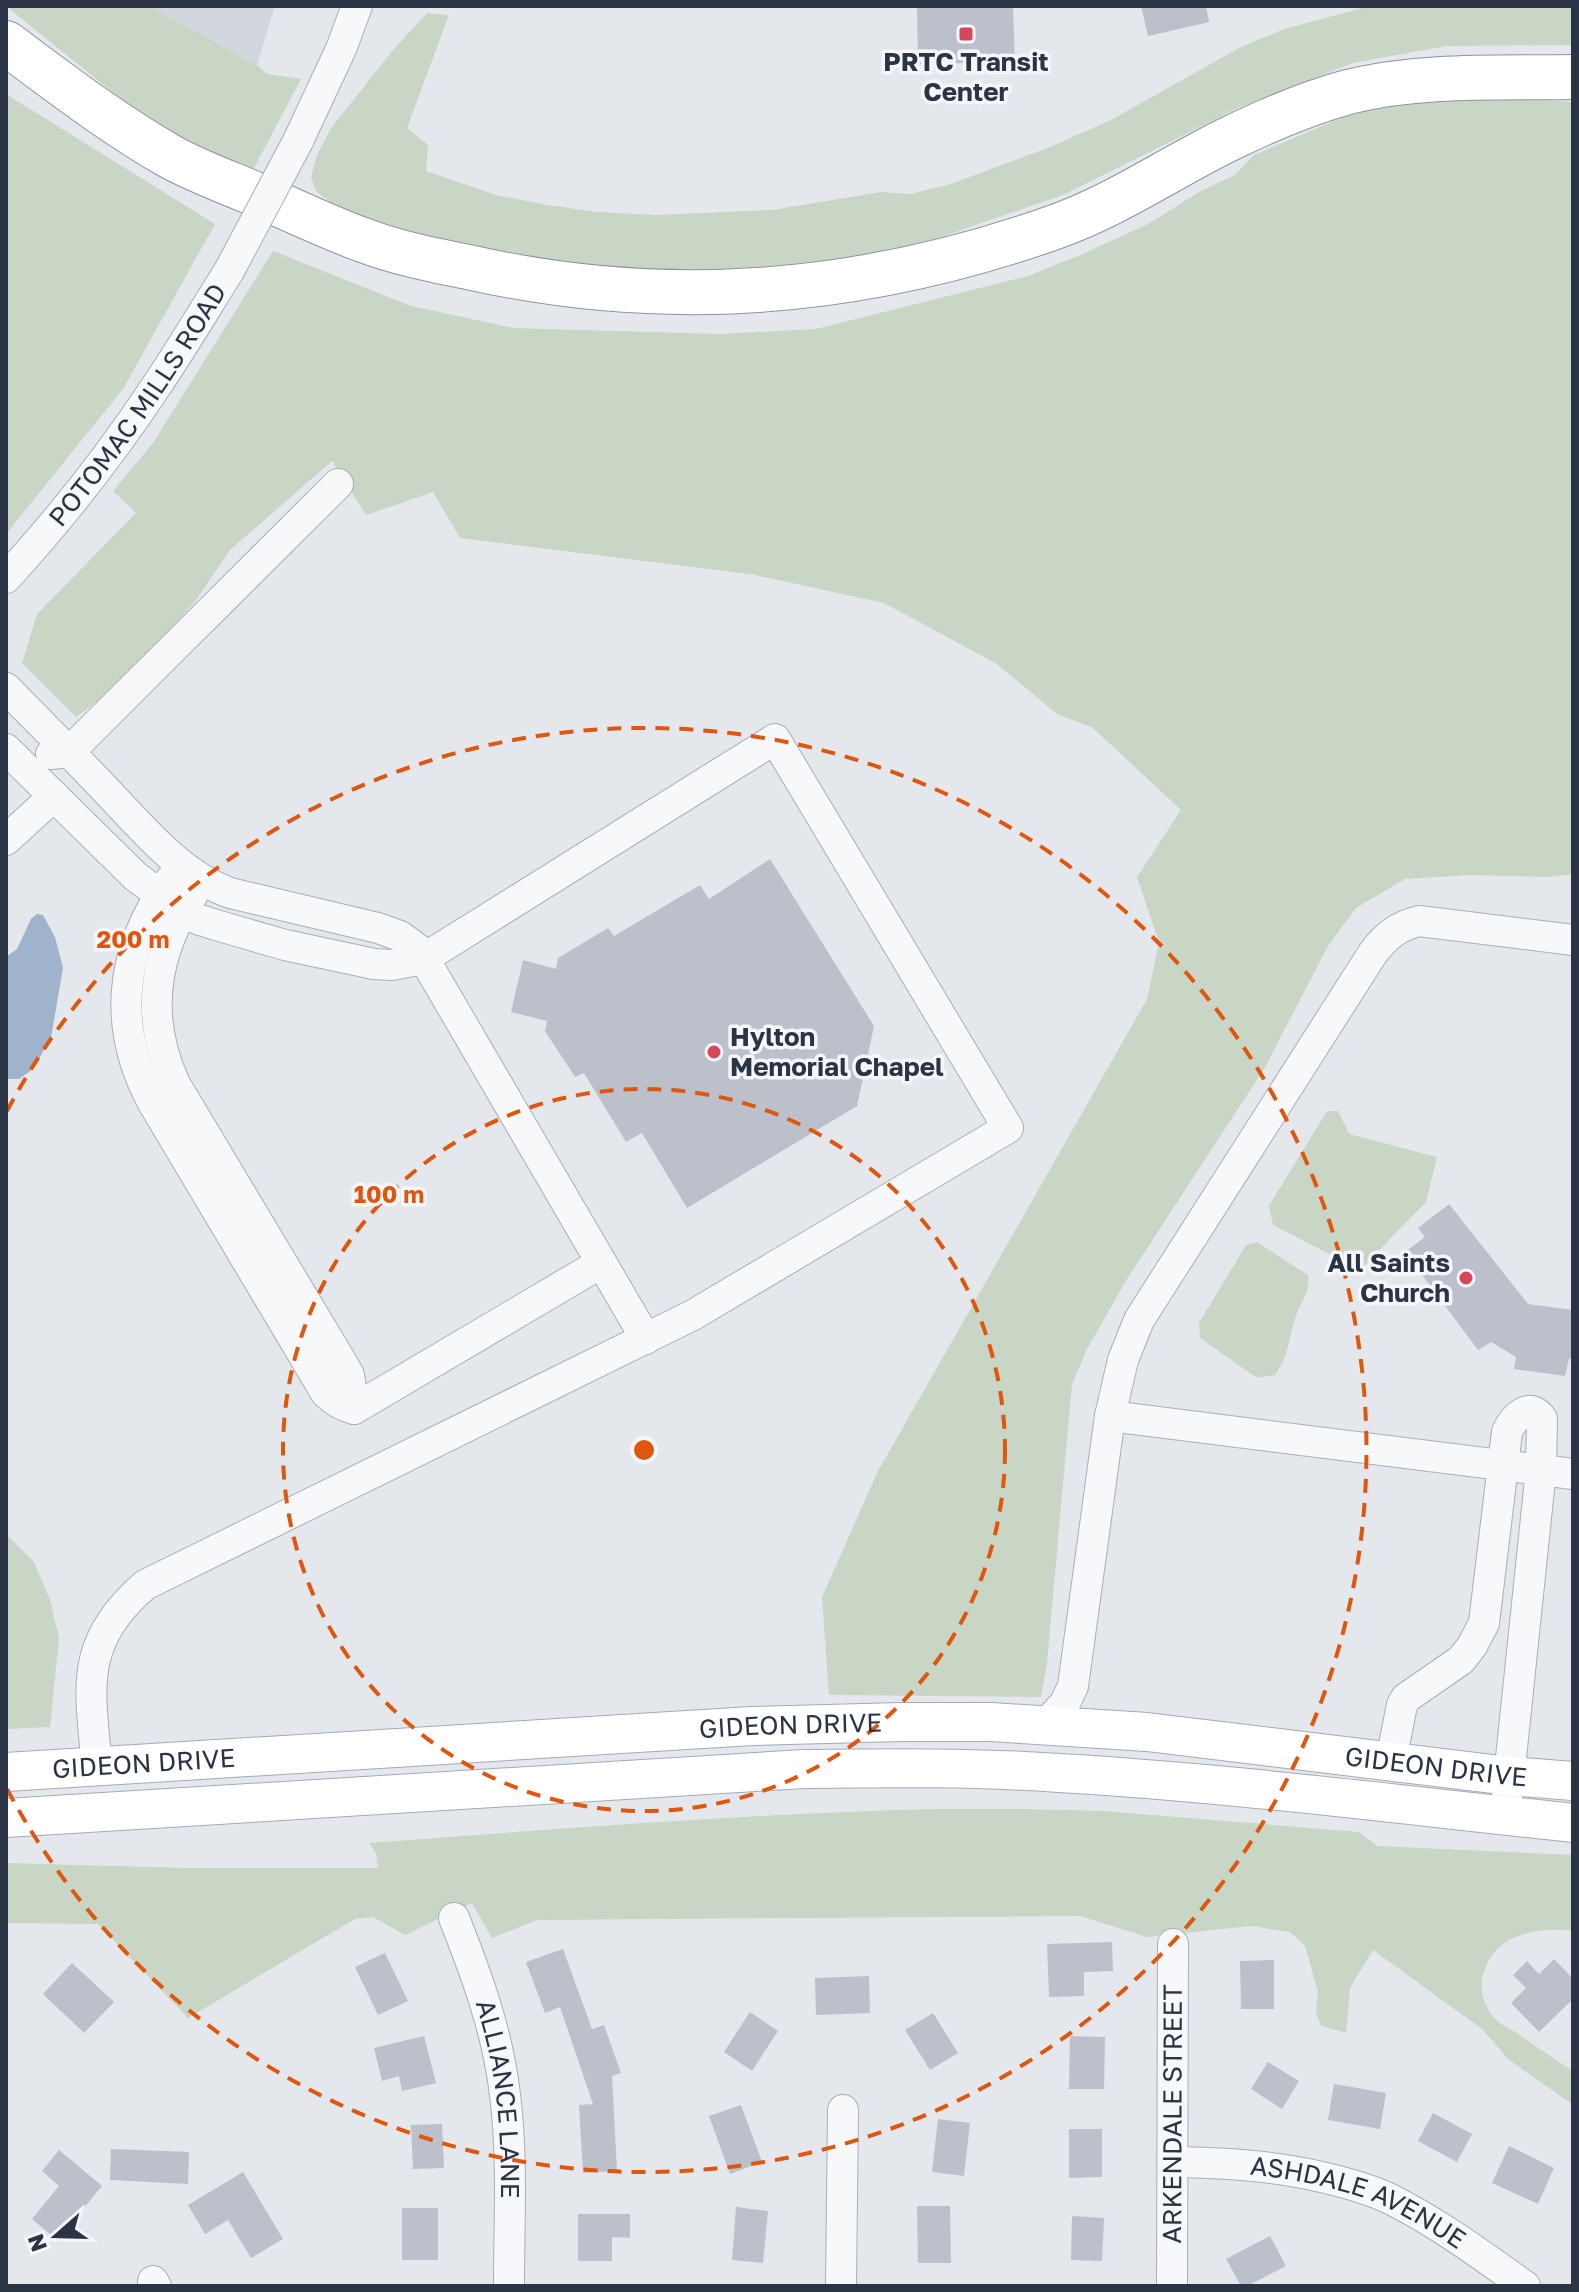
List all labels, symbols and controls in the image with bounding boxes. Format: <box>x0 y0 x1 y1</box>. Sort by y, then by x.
marker: PRTC Transit Center <box>957 25 975 43</box>
place label: PRTC Transit Center <box>883 46 1049 107</box>
street label: POTOMAC MILLS ROAD <box>42 277 232 532</box>
text: 200 m <box>97 924 169 953</box>
place label: Hylton Memorial Chapel <box>730 1021 944 1082</box>
marker: Hylton Memorial Chapel <box>705 1043 723 1061</box>
text: 100 m <box>354 1179 424 1208</box>
place label: All Saints Church <box>1328 1247 1450 1308</box>
marker: All Saints Church <box>1457 1269 1475 1287</box>
centre of rings <box>630 1436 658 1464</box>
street label: GIDEON DRIVE <box>698 1707 883 1744</box>
street label: GIDEON DRIVE <box>1343 1740 1528 1792</box>
street label: GIDEON DRIVE <box>51 1742 236 1784</box>
street label: ARKENDALE STREET <box>1156 1984 1188 2244</box>
street label: ALLIANCE LANE <box>470 1995 526 2199</box>
street label: ASHDALE AVENUE <box>1249 2150 1472 2255</box>
north arrow <box>16 2196 96 2276</box>
text: N <box>21 2231 52 2255</box>

